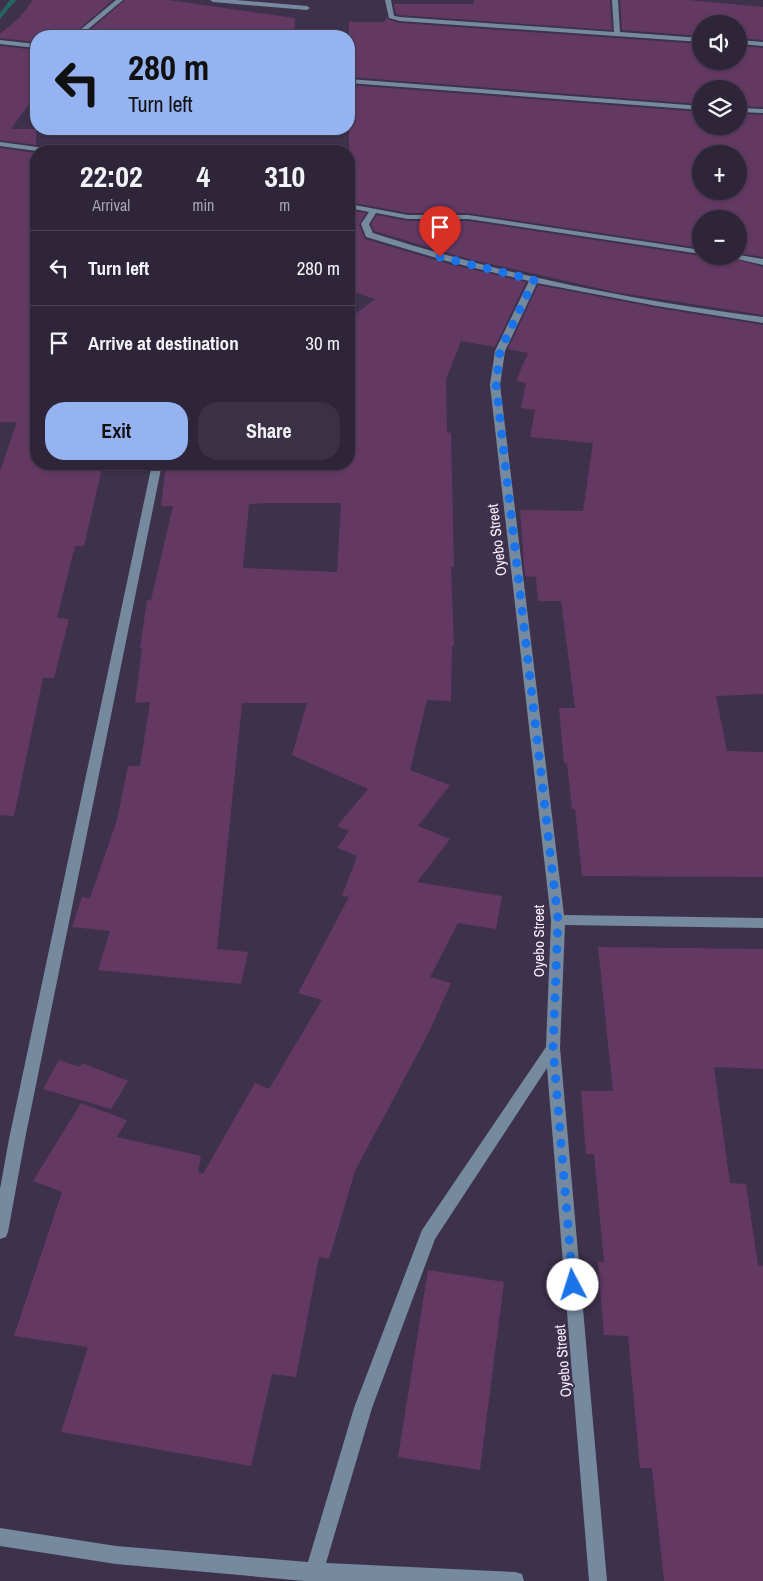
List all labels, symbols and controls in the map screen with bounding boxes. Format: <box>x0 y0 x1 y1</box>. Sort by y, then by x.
map controls <box>692 15 747 265</box>
button: sound <box>692 15 747 70</box>
text: 280 m <box>128 44 209 91</box>
icon: left <box>45 50 110 115</box>
button: layers <box>692 80 747 135</box>
text: Turn left <box>128 89 193 119</box>
button: + <box>692 145 747 200</box>
text: 22:02 <box>80 156 143 196</box>
text: 4 <box>197 156 210 196</box>
text: 310 <box>264 156 305 196</box>
text: Arrival <box>92 194 130 216</box>
text: min <box>192 194 214 216</box>
text: m <box>279 194 290 216</box>
pin <box>419 206 461 257</box>
button: − <box>692 210 747 265</box>
icon: arrive <box>426 213 454 241</box>
icon: left <box>45 254 73 282</box>
text: Turn left <box>88 255 149 281</box>
text: 280 m <box>297 255 340 281</box>
icon: arrive <box>45 329 73 357</box>
text: Arrive at destination <box>88 330 239 356</box>
text: 30 m <box>305 330 340 356</box>
button: Exit <box>45 402 188 460</box>
button: Share <box>198 402 340 460</box>
street label: Oyebo Street <box>482 502 511 577</box>
street label: Oyebo Street <box>528 904 549 977</box>
position arrow <box>546 1258 598 1310</box>
street label: Oyebo Street <box>549 1323 576 1398</box>

